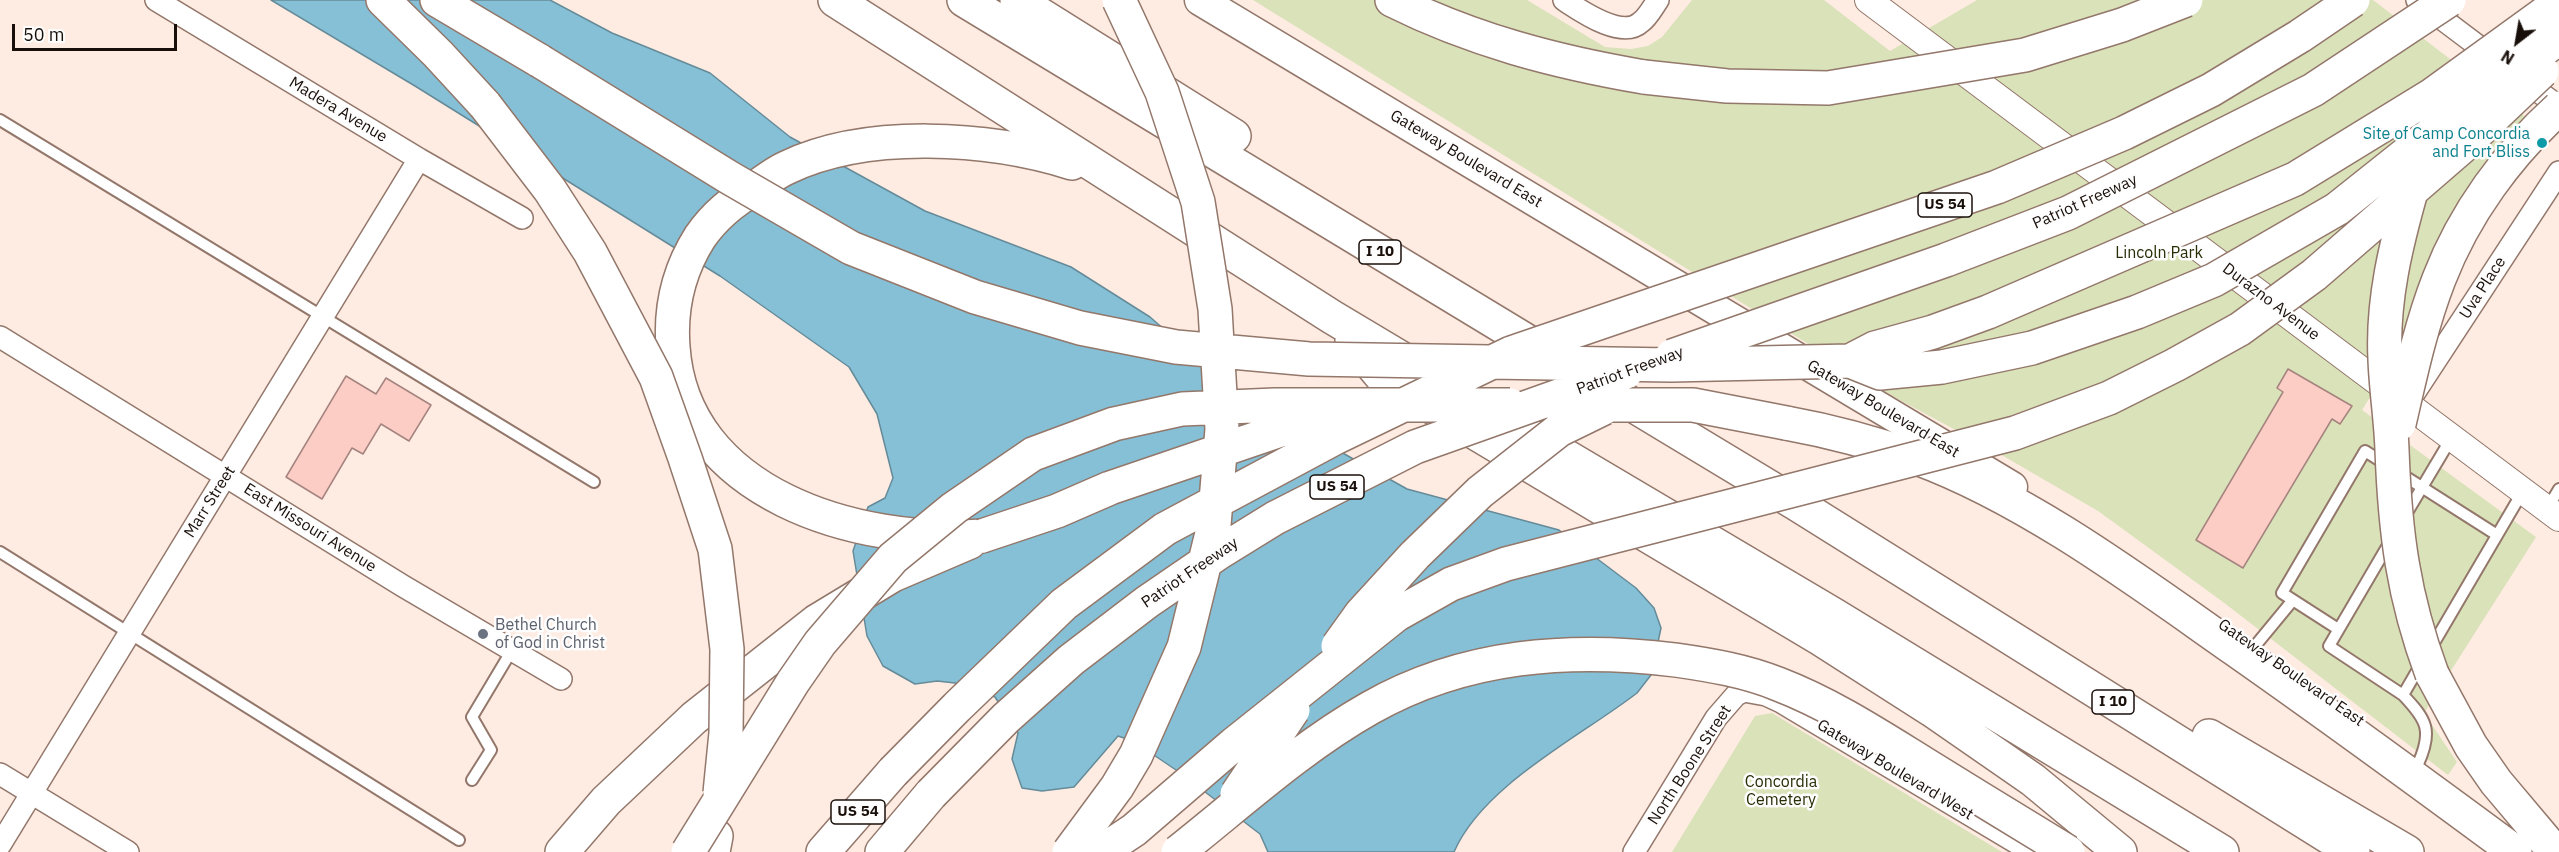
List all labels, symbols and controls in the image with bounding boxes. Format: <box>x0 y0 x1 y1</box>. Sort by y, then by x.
scale bar <box>15 12 180 50</box>
north arrow <box>2487 12 2547 72</box>
text: 50 m <box>23 23 65 46</box>
text: N <box>2498 46 2518 69</box>
street label: Madera Avenue <box>285 73 391 147</box>
street label: Gateway Boulevard East <box>1386 106 1546 212</box>
place label: Site of Camp Concordia and Fort Bliss <box>2363 124 2530 162</box>
marker: Site of Camp Concordia and Fort Bliss <box>2535 136 2549 150</box>
street label: Patriot Freeway <box>2030 170 2140 234</box>
road number: US 54 <box>1918 193 1972 217</box>
road number: I 10 <box>1359 240 1401 264</box>
park label: Lincoln Park <box>2115 243 2203 263</box>
street label: Uva Place <box>2456 253 2510 323</box>
street label: Durazno Avenue <box>2219 259 2323 345</box>
street label: Patriot Freeway <box>1574 343 1686 399</box>
street label: Gateway Boulevard East <box>1803 356 1963 462</box>
street label: Marr Street <box>180 463 240 541</box>
road number: US 54 <box>1310 475 1364 499</box>
street label: East Missouri Avenue <box>240 479 380 577</box>
street label: Patriot Freeway <box>1138 534 1242 612</box>
place label: Bethel Church of God in Christ <box>495 615 605 653</box>
street label: Gateway Boulevard East <box>2214 615 2368 731</box>
marker: Bethel Church of God in Christ <box>476 627 490 641</box>
road number: I 10 <box>2092 690 2134 714</box>
street label: North Boone Street <box>1644 702 1736 828</box>
street label: Gateway Boulevard West <box>1813 716 1977 824</box>
park label: Concordia Cemetery <box>1745 772 1817 810</box>
road number: US 54 <box>831 800 885 824</box>

